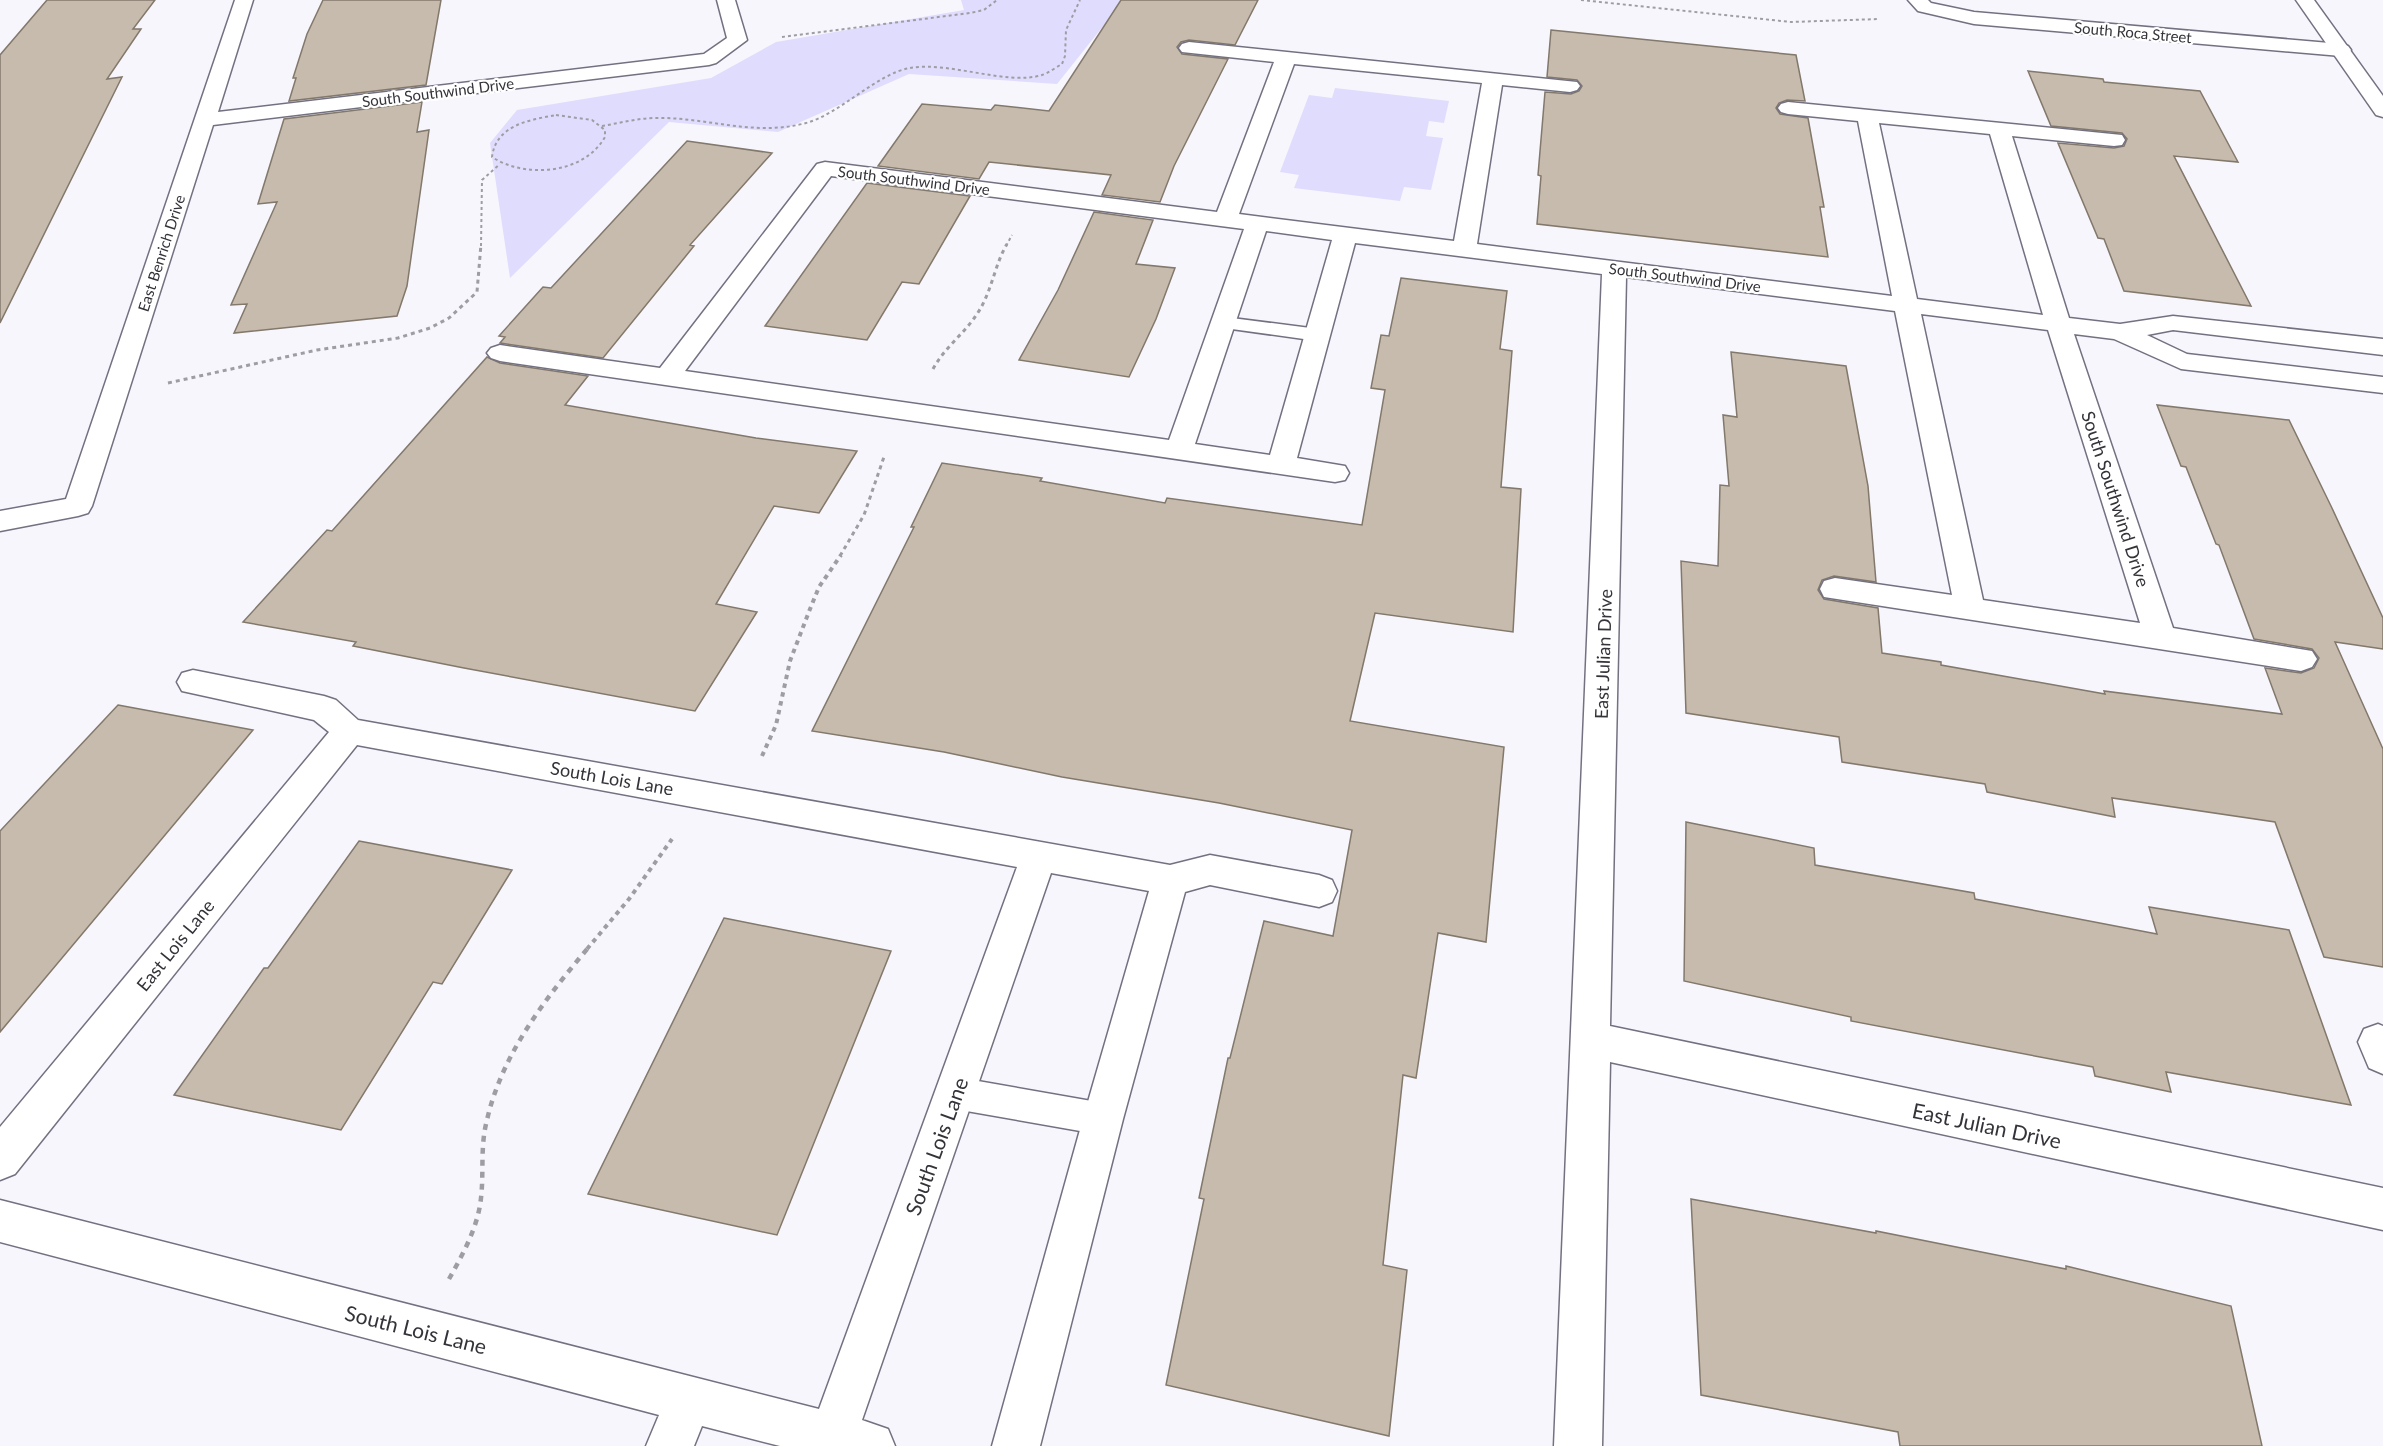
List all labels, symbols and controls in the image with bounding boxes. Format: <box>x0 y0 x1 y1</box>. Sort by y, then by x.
street label: South Roca Street <box>2073 18 2193 46</box>
street label: South Southwind Drive <box>361 74 515 110</box>
street label: South Southwind Drive <box>837 162 991 198</box>
street label: East Benrich Drive <box>134 192 188 314</box>
street label: South Southwind Drive <box>1608 259 1762 295</box>
street label: South Southwind Drive <box>2077 408 2155 590</box>
street label: East Julian Drive <box>1590 589 1616 719</box>
street label: South Lois Lane <box>549 756 675 800</box>
street label: East Lois Lane <box>131 895 219 995</box>
street label: South Lois Lane <box>899 1074 973 1218</box>
street label: East Julian Drive <box>1910 1097 2064 1153</box>
street label: South Lois Lane <box>343 1299 489 1359</box>

